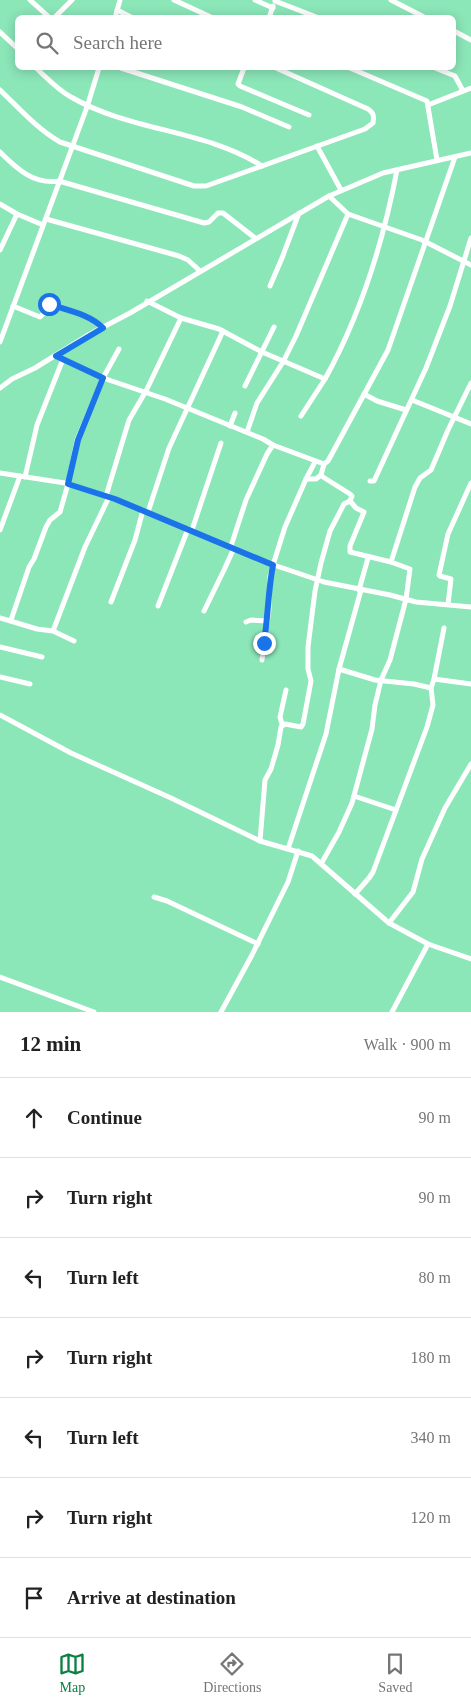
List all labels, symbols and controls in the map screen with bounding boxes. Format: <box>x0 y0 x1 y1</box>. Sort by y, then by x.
search box <box>15 15 456 70</box>
icon: search <box>33 29 61 57</box>
text: Search here <box>73 32 162 53</box>
route start <box>38 293 61 316</box>
route end <box>253 632 276 655</box>
text: 12 min <box>20 1032 81 1056</box>
text: Walk · 900 m <box>364 1036 451 1053</box>
icon: ahead <box>20 1104 48 1132</box>
text: Continue <box>67 1107 142 1128</box>
text: 90 m <box>419 1109 451 1126</box>
icon: right <box>20 1184 48 1212</box>
text: Turn right <box>67 1187 152 1208</box>
text: 90 m <box>419 1189 451 1206</box>
icon: left <box>20 1264 48 1292</box>
text: Turn left <box>67 1267 139 1288</box>
text: 80 m <box>419 1269 451 1286</box>
icon: right <box>20 1344 48 1372</box>
text: Turn right <box>67 1347 152 1368</box>
text: 180 m <box>411 1349 451 1366</box>
icon: left <box>20 1424 48 1452</box>
text: Turn left <box>67 1427 139 1448</box>
text: 340 m <box>411 1429 451 1446</box>
icon: right <box>20 1504 48 1532</box>
text: Turn right <box>67 1507 152 1528</box>
text: 120 m <box>411 1509 451 1526</box>
icon: arrive <box>20 1584 48 1612</box>
text: Arrive at destination <box>67 1587 236 1608</box>
tab: Map <box>58 1650 86 1696</box>
tab: Directions <box>203 1650 262 1696</box>
tab: Saved <box>378 1650 413 1696</box>

